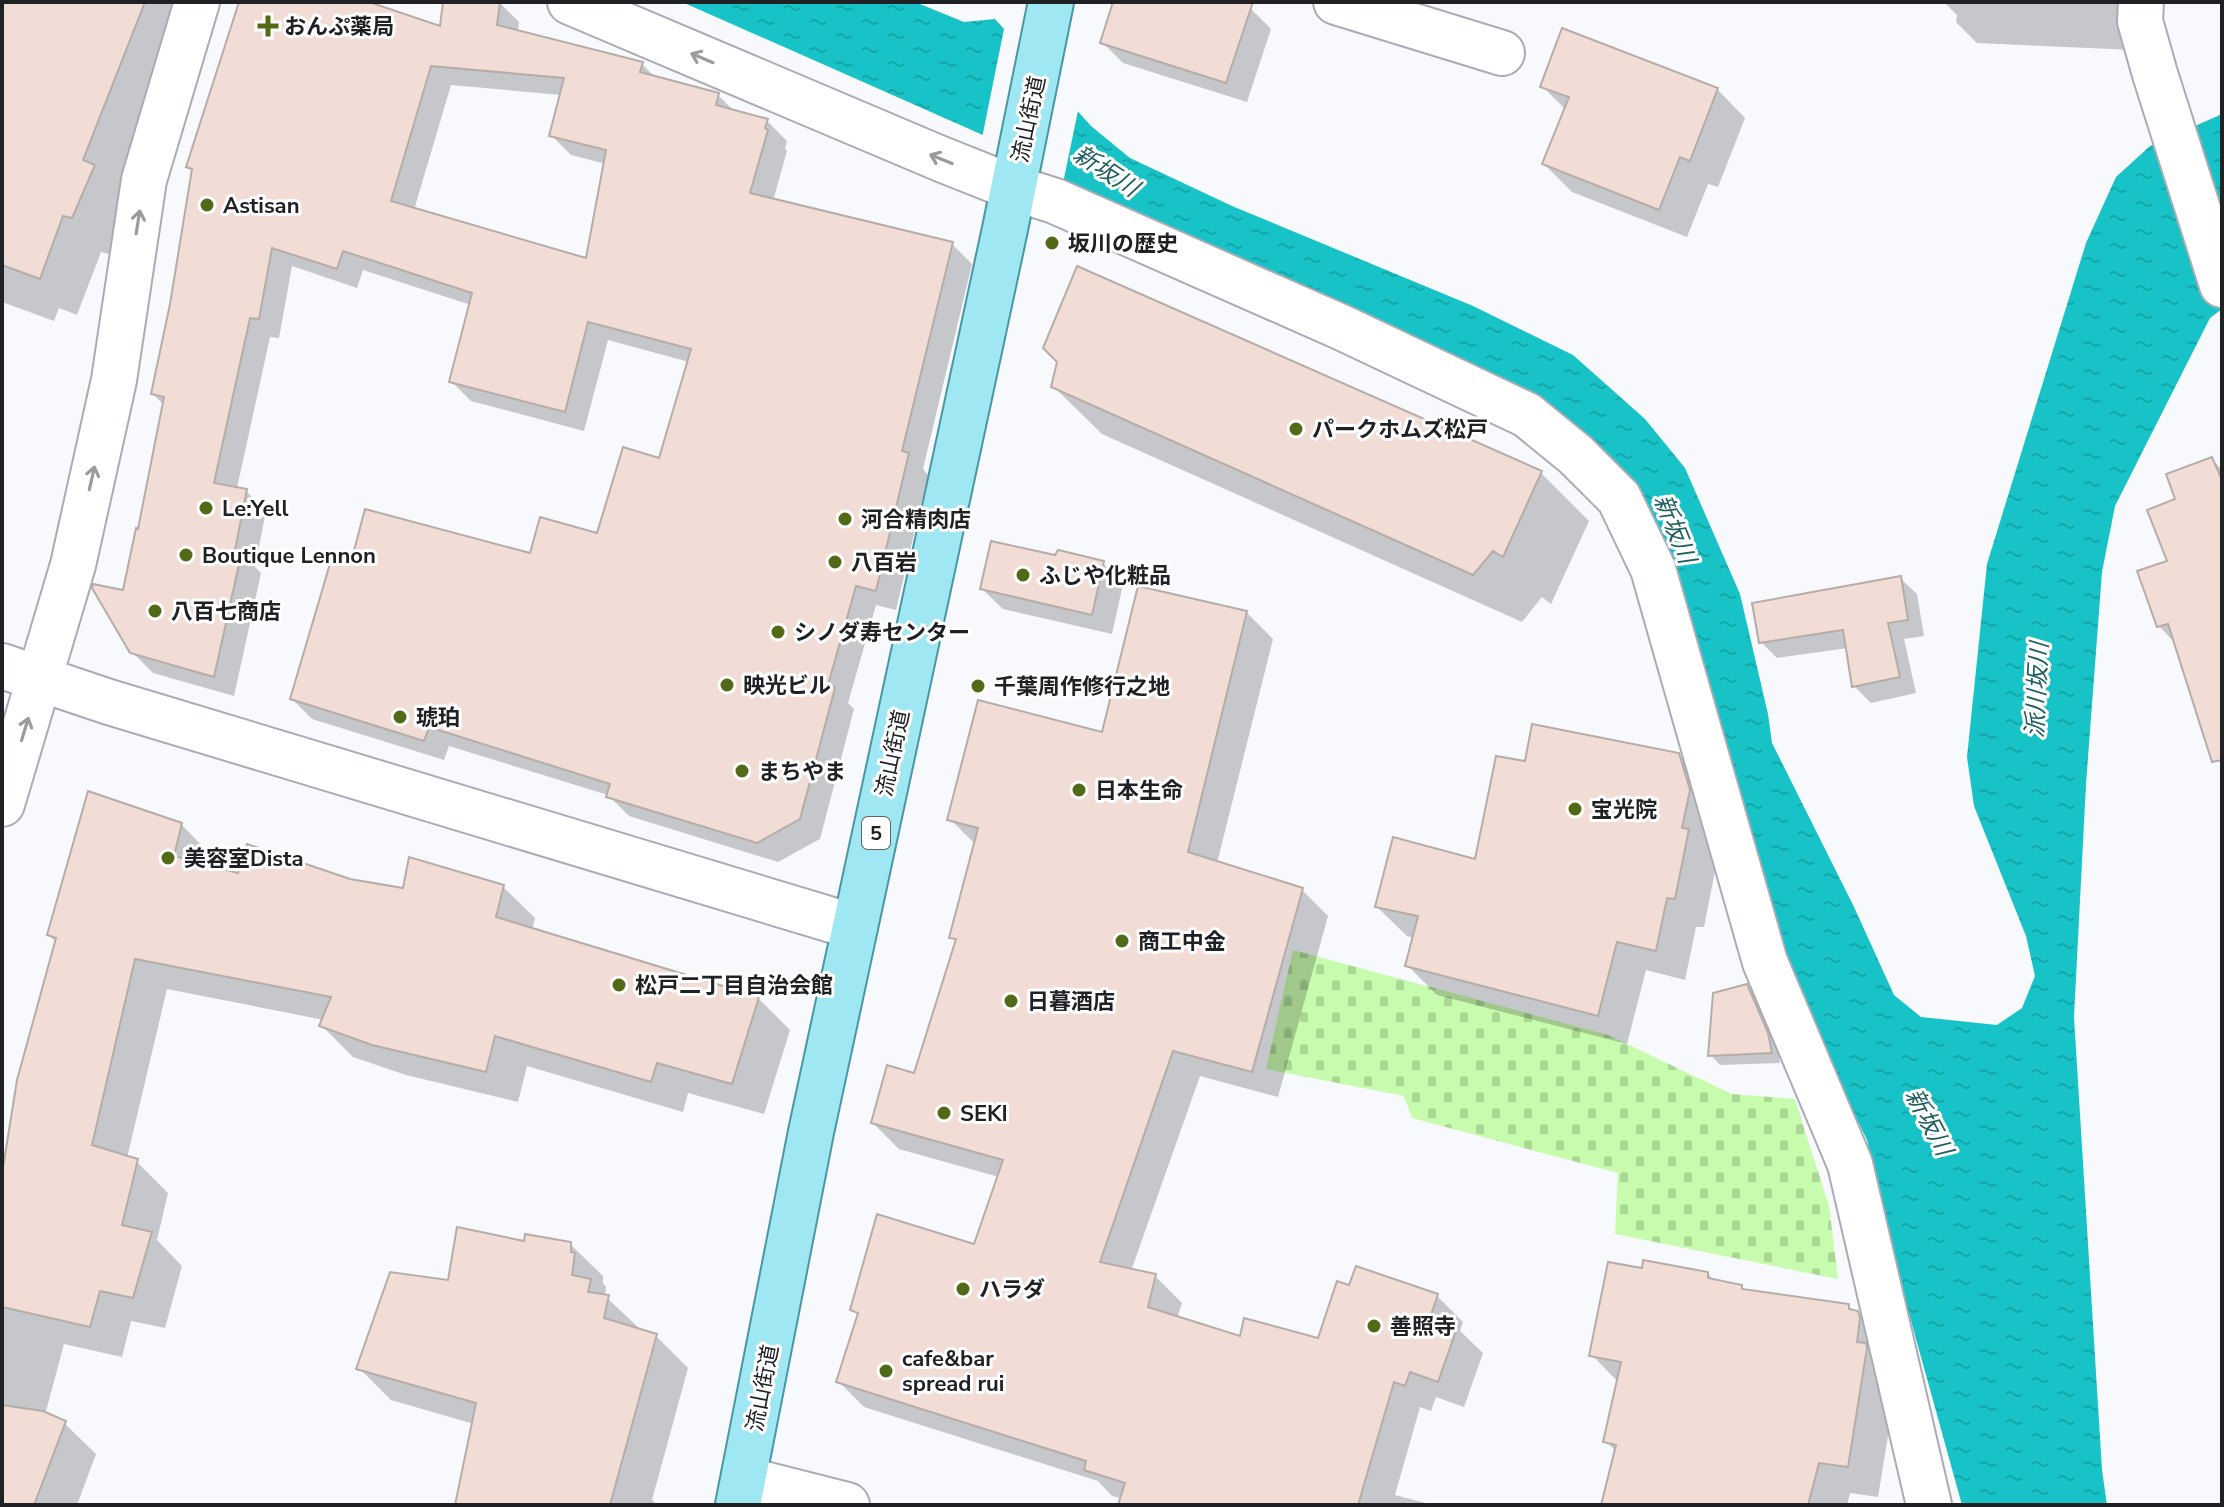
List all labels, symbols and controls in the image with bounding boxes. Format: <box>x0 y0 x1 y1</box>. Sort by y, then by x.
place label: おんぷ薬局 <box>284 12 394 42</box>
marker: おんぷ薬局 <box>259 17 277 35</box>
one-way arrow <box>690 49 715 64</box>
street label: 流山街道 <box>1005 73 1053 165</box>
water label: 新坂川 <box>1067 138 1147 206</box>
one-way arrow <box>929 151 954 165</box>
place label: Astisan <box>223 191 300 221</box>
marker: Astisan <box>198 196 216 214</box>
one-way arrow <box>131 210 146 235</box>
place label: 坂川の歴史 <box>1068 229 1178 259</box>
marker: 坂川の歴史 <box>1043 234 1061 252</box>
place label: パークホムズ松戸 <box>1312 415 1488 445</box>
marker: パークホムズ松戸 <box>1287 420 1305 438</box>
one-way arrow <box>85 466 100 491</box>
water label: 新坂川 <box>1647 490 1704 571</box>
place label: Le:Yell <box>222 494 289 524</box>
marker: Le:Yell <box>197 499 215 517</box>
place label: 河合精肉店 <box>861 505 971 535</box>
marker: 河合精肉店 <box>836 510 854 528</box>
place label: Boutique Lennon <box>202 541 376 571</box>
marker: Boutique Lennon <box>177 546 195 564</box>
place label: 八百岩 <box>851 548 917 578</box>
marker: 八百岩 <box>826 553 844 571</box>
place label: ふじや化粧品 <box>1039 561 1171 591</box>
marker: ふじや化粧品 <box>1014 566 1032 584</box>
place label: 八百七商店 <box>171 597 281 627</box>
marker: 八百七商店 <box>146 602 164 620</box>
place label: シノダ寿センター <box>794 618 970 648</box>
marker: シノダ寿センター <box>769 623 787 641</box>
water label: 派川坂川 <box>2019 638 2056 739</box>
place label: 映光ビル <box>743 671 831 701</box>
place label: 千葉周作修行之地 <box>994 672 1170 702</box>
marker: 映光ビル <box>718 676 736 694</box>
marker: 千葉周作修行之地 <box>969 677 987 695</box>
place label: 琥珀 <box>416 703 460 733</box>
street label: 流山街道 <box>869 707 917 799</box>
marker: 琥珀 <box>391 708 409 726</box>
one-way arrow <box>18 717 33 743</box>
place label: まちやま <box>758 757 846 787</box>
marker: まちやま <box>733 762 751 780</box>
place label: 日本生命 <box>1095 776 1183 806</box>
marker: 日本生命 <box>1070 781 1088 799</box>
place label: 宝光院 <box>1591 795 1657 825</box>
marker: 宝光院 <box>1566 800 1584 818</box>
road number: 5 <box>862 817 890 849</box>
place label: 美容室Dista <box>184 844 303 874</box>
marker: 美容室Dista <box>159 849 177 867</box>
place label: 商工中金 <box>1138 927 1226 957</box>
marker: 商工中金 <box>1113 932 1131 950</box>
place label: 松戸二丁目自治会館 <box>635 971 833 1001</box>
marker: 松戸二丁目自治会館 <box>610 976 628 994</box>
place label: 日暮酒店 <box>1027 987 1115 1017</box>
marker: 日暮酒店 <box>1002 992 1020 1010</box>
water label: 新坂川 <box>1898 1083 1961 1164</box>
place label: SEKI <box>960 1099 1008 1129</box>
marker: SEKI <box>935 1104 953 1122</box>
place label: ハラダ <box>979 1275 1045 1305</box>
marker: ハラダ <box>954 1280 972 1298</box>
place label: 善照寺 <box>1390 1312 1456 1342</box>
marker: 善照寺 <box>1365 1317 1383 1335</box>
street label: 流山街道 <box>740 1342 786 1434</box>
place label: cafe&bar spread rui <box>902 1344 1004 1399</box>
marker: cafe&bar spread rui <box>877 1362 895 1380</box>

